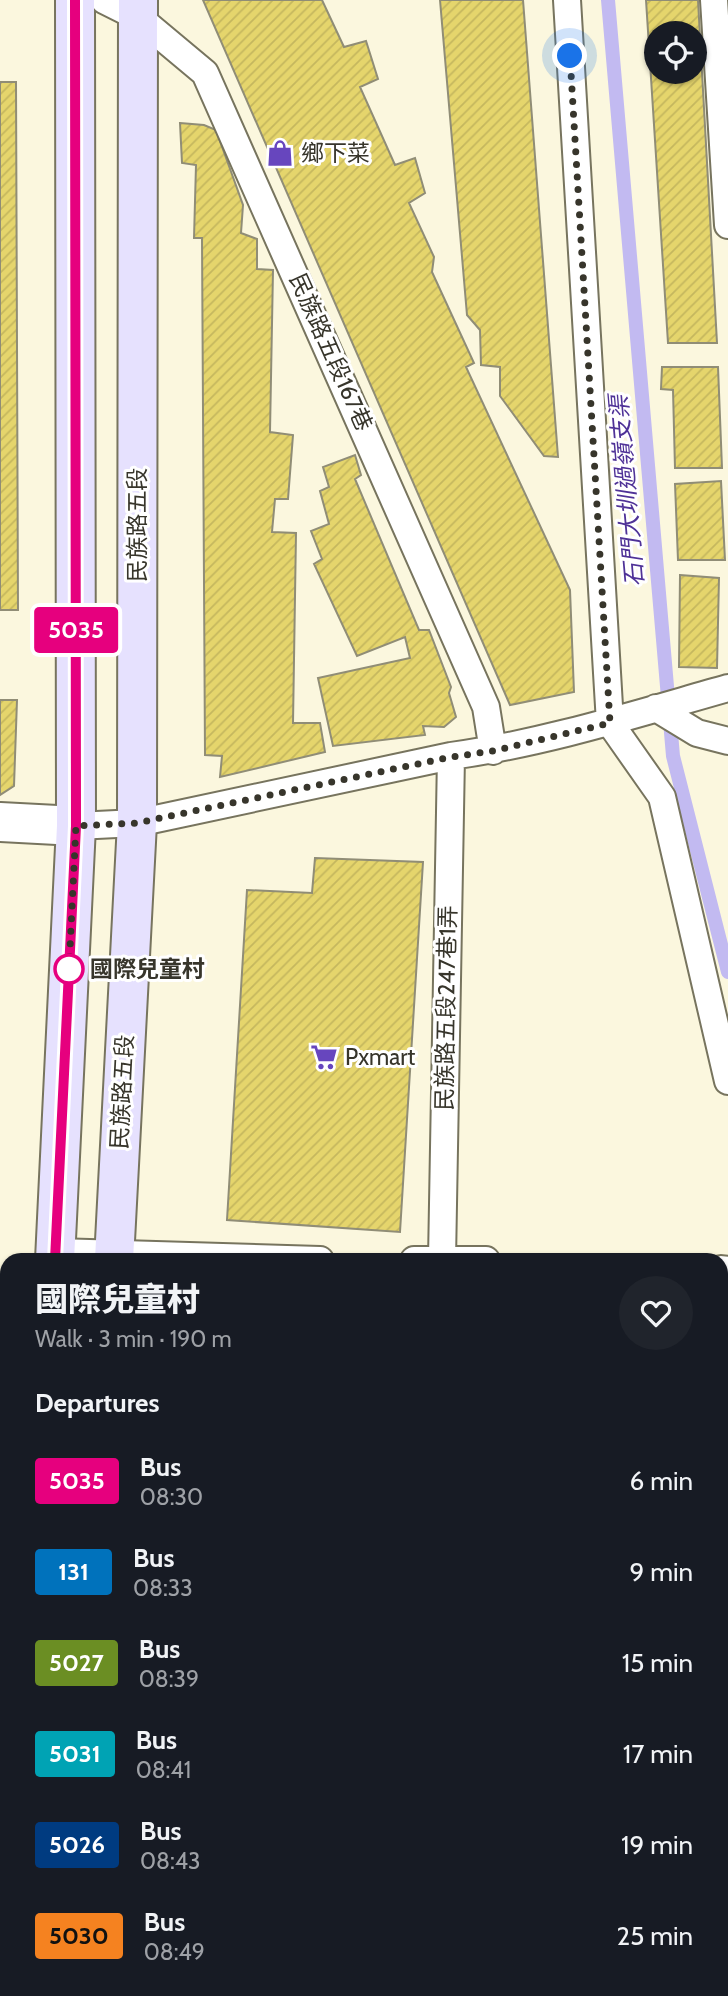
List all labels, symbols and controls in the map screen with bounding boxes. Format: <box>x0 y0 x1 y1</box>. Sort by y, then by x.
map controls <box>644 21 707 84</box>
button: locate <box>644 21 707 84</box>
your location <box>552 38 587 73</box>
shop icon: 鄉下菜 <box>265 138 295 168</box>
place label: 鄉下菜 <box>301 139 370 167</box>
street label: 民族路五段167巷 <box>284 269 378 435</box>
water label: 石門大圳過嶺支渠 <box>603 391 649 588</box>
street label: 民族路五段 <box>123 468 151 583</box>
line badge: 5035 <box>27 607 125 653</box>
text: 5035 <box>48 615 104 644</box>
street label: 民族路五段247巷1弄 <box>430 905 462 1111</box>
marker: 國際兒童村 <box>54 954 84 984</box>
place label: 國際兒童村 <box>90 955 205 983</box>
street label: 民族路五段 <box>105 1034 139 1150</box>
supermarket icon: Pxmart <box>309 1042 339 1072</box>
place label: Pxmart <box>345 1043 416 1071</box>
button: heart <box>619 1276 693 1350</box>
text: 國際兒童村 <box>35 1279 200 1319</box>
text: Walk · 3 min · 190 m <box>35 1325 232 1353</box>
text: Departures <box>35 1387 159 1419</box>
text: Bus <box>140 1451 181 1483</box>
text: 6 min <box>630 1465 693 1497</box>
text: 5035 <box>49 1466 105 1495</box>
text: 08:30 <box>140 1483 203 1511</box>
text: Bus <box>133 1542 174 1574</box>
text: 9 min <box>630 1556 693 1588</box>
text: 131 <box>58 1557 89 1586</box>
text: 08:33 <box>133 1574 193 1602</box>
text: Bus <box>139 1633 180 1665</box>
text: 15 min <box>622 1647 693 1679</box>
text: 5027 <box>49 1648 104 1677</box>
text: 08:39 <box>139 1665 199 1693</box>
text: Bus <box>136 1724 177 1756</box>
text: 17 min <box>623 1738 693 1770</box>
text: 5031 <box>49 1739 101 1768</box>
text: 08:41 <box>136 1756 191 1784</box>
text: Bus <box>140 1815 182 1847</box>
text: 19 min <box>621 1829 693 1861</box>
text: 5026 <box>49 1830 105 1859</box>
text: 08:43 <box>140 1847 201 1875</box>
text: Bus <box>144 1906 185 1938</box>
text: 25 min <box>617 1920 693 1952</box>
text: 5030 <box>49 1921 109 1950</box>
text: 08:49 <box>144 1938 205 1966</box>

